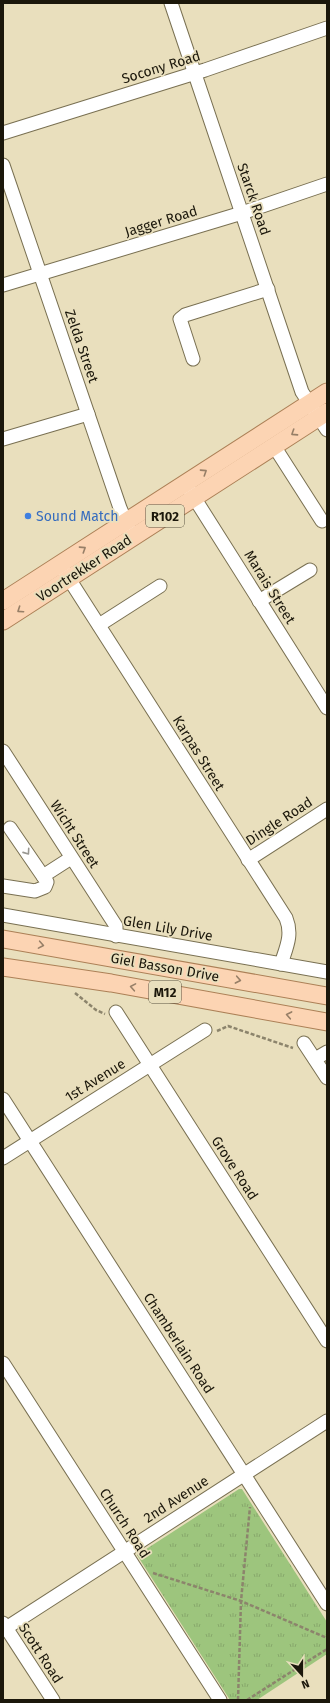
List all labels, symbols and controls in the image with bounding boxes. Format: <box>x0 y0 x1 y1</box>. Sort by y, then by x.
street label: Socony Road <box>120 47 203 88</box>
street label: Starck Road <box>233 161 274 237</box>
street label: Jagger Road <box>123 202 200 241</box>
street label: Zelda Street <box>61 307 102 386</box>
one-way arrow <box>291 428 298 436</box>
one-way arrow <box>200 469 207 477</box>
road number: R102 <box>146 505 184 527</box>
place label: Sound Match <box>36 508 119 525</box>
marker: Sound Match <box>23 511 33 521</box>
street label: Voortrekker Road <box>33 531 135 606</box>
one-way arrow <box>79 546 86 554</box>
street label: Marais Street <box>240 547 299 628</box>
one-way arrow <box>18 605 25 612</box>
street label: Karpas Street <box>169 713 229 795</box>
street label: Dingle Road <box>243 794 316 849</box>
street label: Wicht Street <box>46 797 103 872</box>
one-way arrow <box>22 848 30 855</box>
street label: Glen Lily Drive <box>122 912 214 945</box>
one-way arrow <box>38 941 45 949</box>
street label: Giel Basson Drive <box>109 950 221 985</box>
one-way arrow <box>235 975 242 984</box>
road number: M12 <box>149 981 181 1003</box>
one-way arrow <box>130 983 136 991</box>
one-way arrow <box>285 1011 292 1020</box>
street label: 1st Avenue <box>62 1055 129 1106</box>
street label: Grove Road <box>208 1133 261 1203</box>
street label: Chamberlain Road <box>140 1290 217 1397</box>
street label: 2nd Avenue <box>141 1472 212 1527</box>
street label: Church Road <box>96 1485 153 1561</box>
street label: Scott Road <box>15 1620 66 1687</box>
north arrow <box>282 1655 322 1695</box>
text: N <box>300 1676 311 1691</box>

